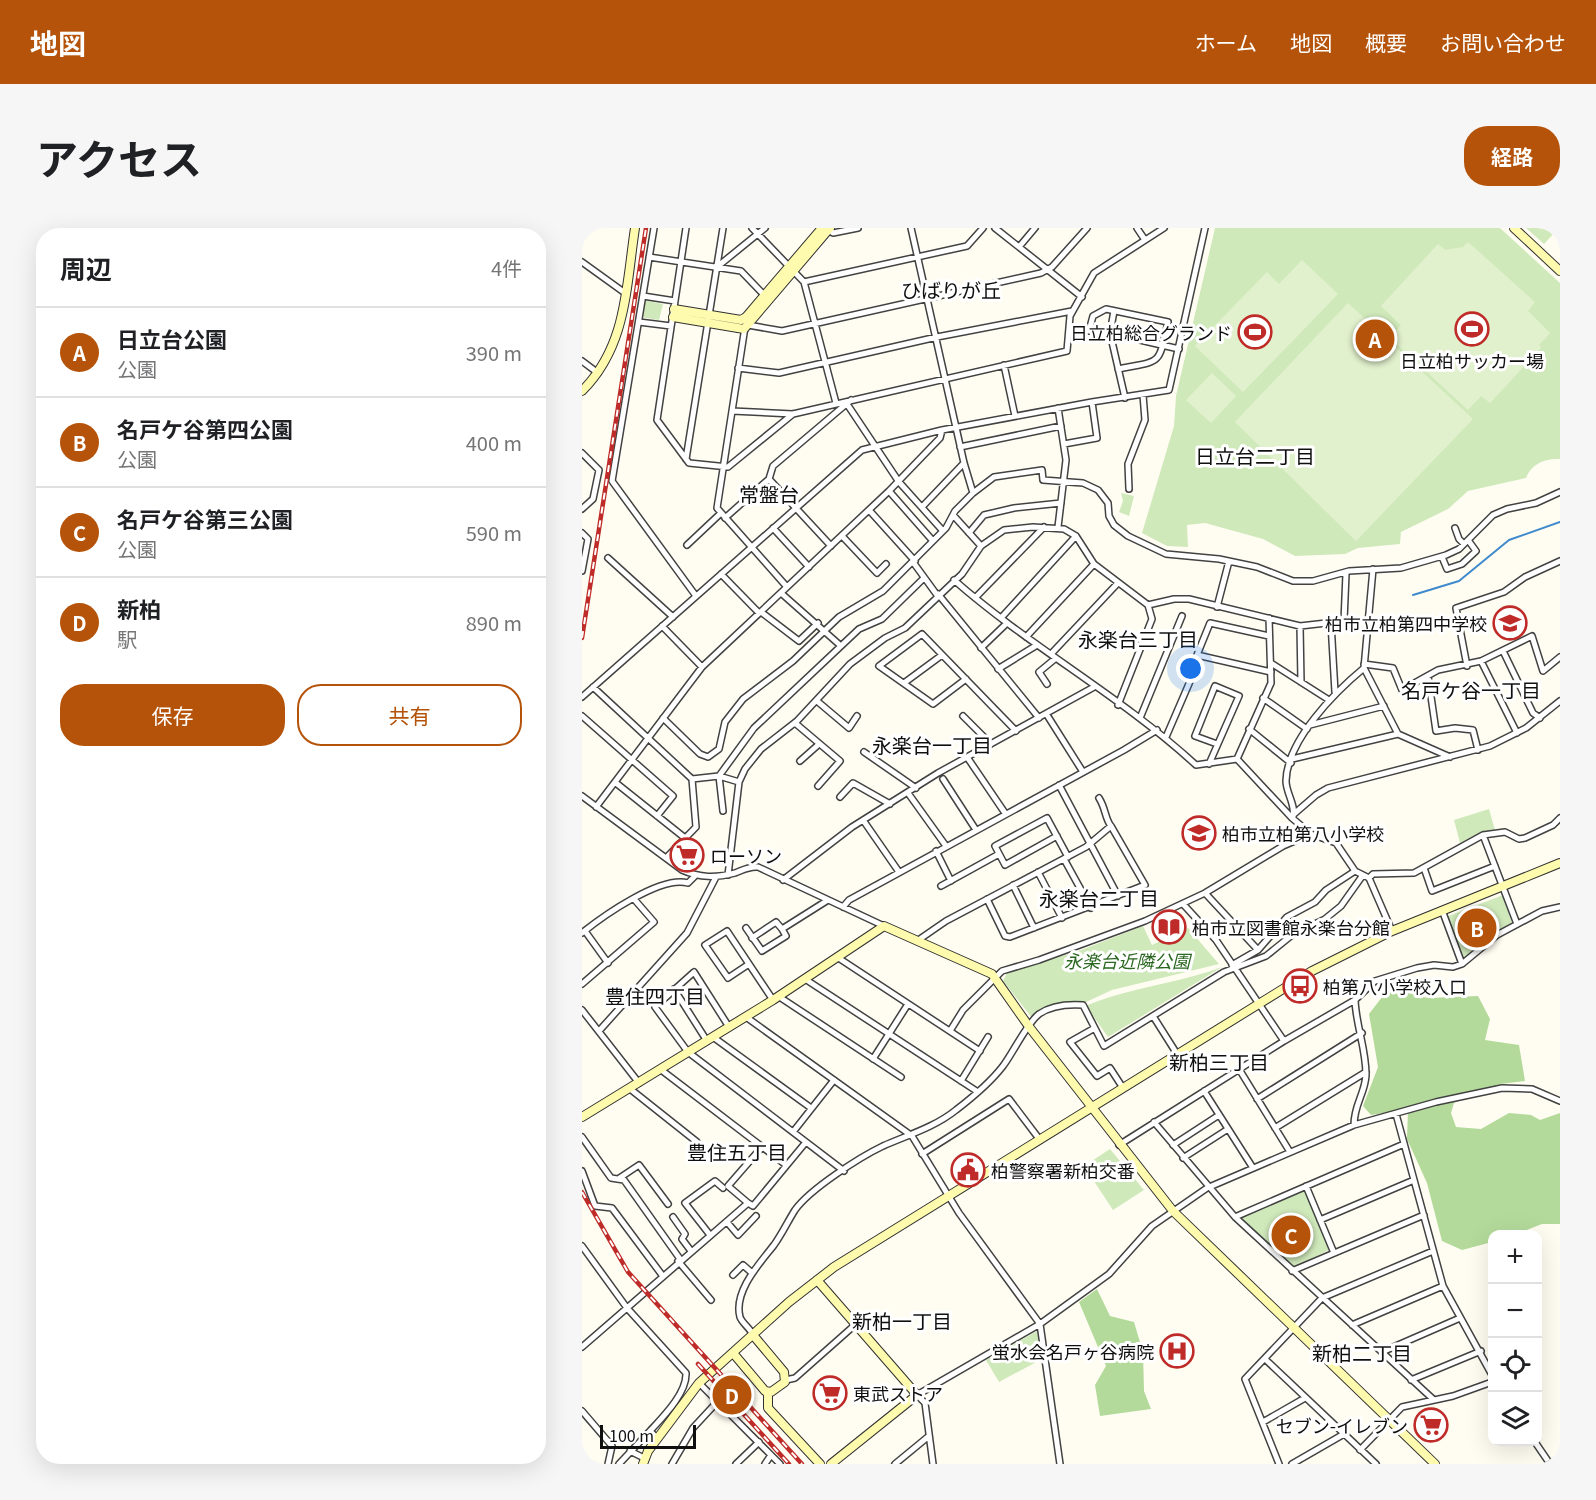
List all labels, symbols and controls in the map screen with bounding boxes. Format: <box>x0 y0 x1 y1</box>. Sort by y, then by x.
text: 地図 <box>30 22 86 62</box>
text: ホーム <box>1195 27 1257 57</box>
text: 地図 <box>1290 27 1332 57</box>
text: 概要 <box>1365 27 1407 57</box>
text: お問い合わせ <box>1440 27 1566 57</box>
text: アクセス <box>36 126 202 187</box>
button: 経路 <box>1464 126 1560 186</box>
text: 周辺 <box>60 249 112 286</box>
text: 4件 <box>491 253 522 282</box>
district label: ひばりが丘 <box>901 275 1001 304</box>
sports icon: 日立柏サッカー場 <box>1454 311 1490 347</box>
sports icon: 日立柏総合グランド <box>1237 314 1273 350</box>
pin: A <box>1356 316 1394 362</box>
place label: 日立柏総合グランド <box>1070 319 1232 345</box>
text: 日立台公園 <box>117 322 227 354</box>
text: A <box>73 338 86 367</box>
text: 390 m <box>466 338 522 367</box>
place label: 日立柏サッカー場 <box>1400 347 1544 373</box>
text: 公園 <box>117 354 157 383</box>
text: 名戸ケ谷第四公園 <box>117 412 293 444</box>
text: B <box>73 428 86 457</box>
text: 400 m <box>466 428 522 457</box>
district label: 日立台二丁目 <box>1195 441 1315 470</box>
text: 公園 <box>117 444 157 473</box>
district label: 常盤台 <box>739 479 799 508</box>
text: 名戸ケ谷第三公園 <box>117 502 293 534</box>
text: C <box>73 518 86 547</box>
text: 590 m <box>466 518 522 547</box>
text: 公園 <box>117 534 157 563</box>
text: 新柏 <box>117 592 161 624</box>
school or university icon: 柏市立柏第四中学校 <box>1492 605 1528 641</box>
text: D <box>72 608 87 637</box>
text: 890 m <box>466 608 522 637</box>
place label: 柏市立柏第四中学校 <box>1325 610 1487 636</box>
text: 駅 <box>117 624 137 653</box>
district label: 永楽台三丁目 <box>1078 624 1198 653</box>
your location <box>1176 654 1205 683</box>
district label: 名戸ケ谷一丁目 <box>1401 675 1541 704</box>
button: 保存 <box>60 684 285 746</box>
button: 共有 <box>297 684 522 746</box>
district label: 永楽台一丁目 <box>872 730 992 759</box>
school or university icon: 柏市立柏第八小学校 <box>1181 815 1217 851</box>
place label: 柏市立柏第八小学校 <box>1222 820 1384 846</box>
supermarket icon: ローソン <box>669 837 705 873</box>
place label: ローソン <box>710 842 782 868</box>
district label: 永楽台二丁目 <box>1039 883 1159 912</box>
pin: B <box>1458 906 1496 950</box>
library icon: 柏市立図書館永楽台分館 <box>1151 909 1187 945</box>
place label: 柏市立図書館永楽台分館 <box>1192 914 1390 940</box>
park label: 永楽台近隣公園 <box>1064 947 1193 973</box>
bus stop icon: 柏第八小学校入口 <box>1282 968 1318 1004</box>
place label: 柏第八小学校入口 <box>1323 973 1467 999</box>
district label: 豊住四丁目 <box>605 981 705 1010</box>
district label: 新柏三丁目 <box>1169 1047 1269 1076</box>
district label: 豊住五丁目 <box>687 1137 787 1166</box>
public building icon: 柏警察署新柏交番 <box>950 1152 986 1188</box>
place label: 柏警察署新柏交番 <box>991 1157 1135 1183</box>
pin: C <box>1272 1212 1310 1258</box>
map controls <box>1488 1230 1542 1446</box>
button: + <box>1488 1230 1542 1284</box>
button: − <box>1488 1284 1542 1338</box>
district label: 新柏一丁目 <box>852 1306 952 1335</box>
hospital icon: 蛍水会名戸ヶ谷病院 <box>1159 1333 1195 1369</box>
place label: 蛍水会名戸ヶ谷病院 <box>992 1338 1154 1364</box>
district label: 新柏二丁目 <box>1312 1338 1412 1367</box>
button: locate <box>1488 1338 1542 1392</box>
pin: D <box>712 1372 752 1418</box>
supermarket icon: 東武ストア <box>812 1375 848 1411</box>
place label: 東武ストア <box>853 1380 943 1406</box>
button: layers <box>1488 1392 1542 1446</box>
supermarket icon: セブン-イレブン <box>1413 1407 1449 1443</box>
place label: セブン-イレブン <box>1276 1412 1408 1438</box>
scale bar <box>600 1422 696 1450</box>
text: 100 m <box>609 1423 654 1447</box>

